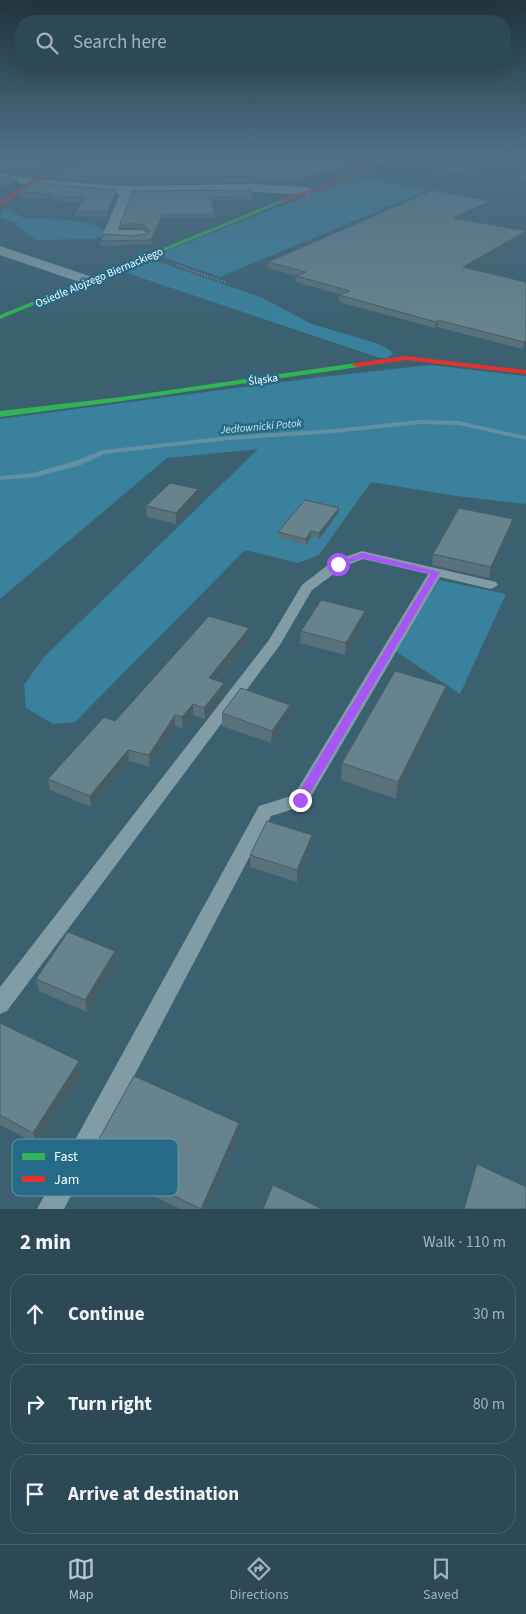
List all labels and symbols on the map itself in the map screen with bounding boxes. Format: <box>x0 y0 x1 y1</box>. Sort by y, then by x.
street label: Osiedle Alojzego Biernackiego <box>33 244 165 311</box>
street label: Śląska <box>247 370 279 389</box>
water label: Jedłownicki Potok <box>219 415 303 438</box>
route start <box>327 553 350 576</box>
route end <box>289 789 312 812</box>
legend <box>12 1139 178 1196</box>
text: Fast <box>54 1147 78 1167</box>
text: Jam <box>54 1170 79 1190</box>

